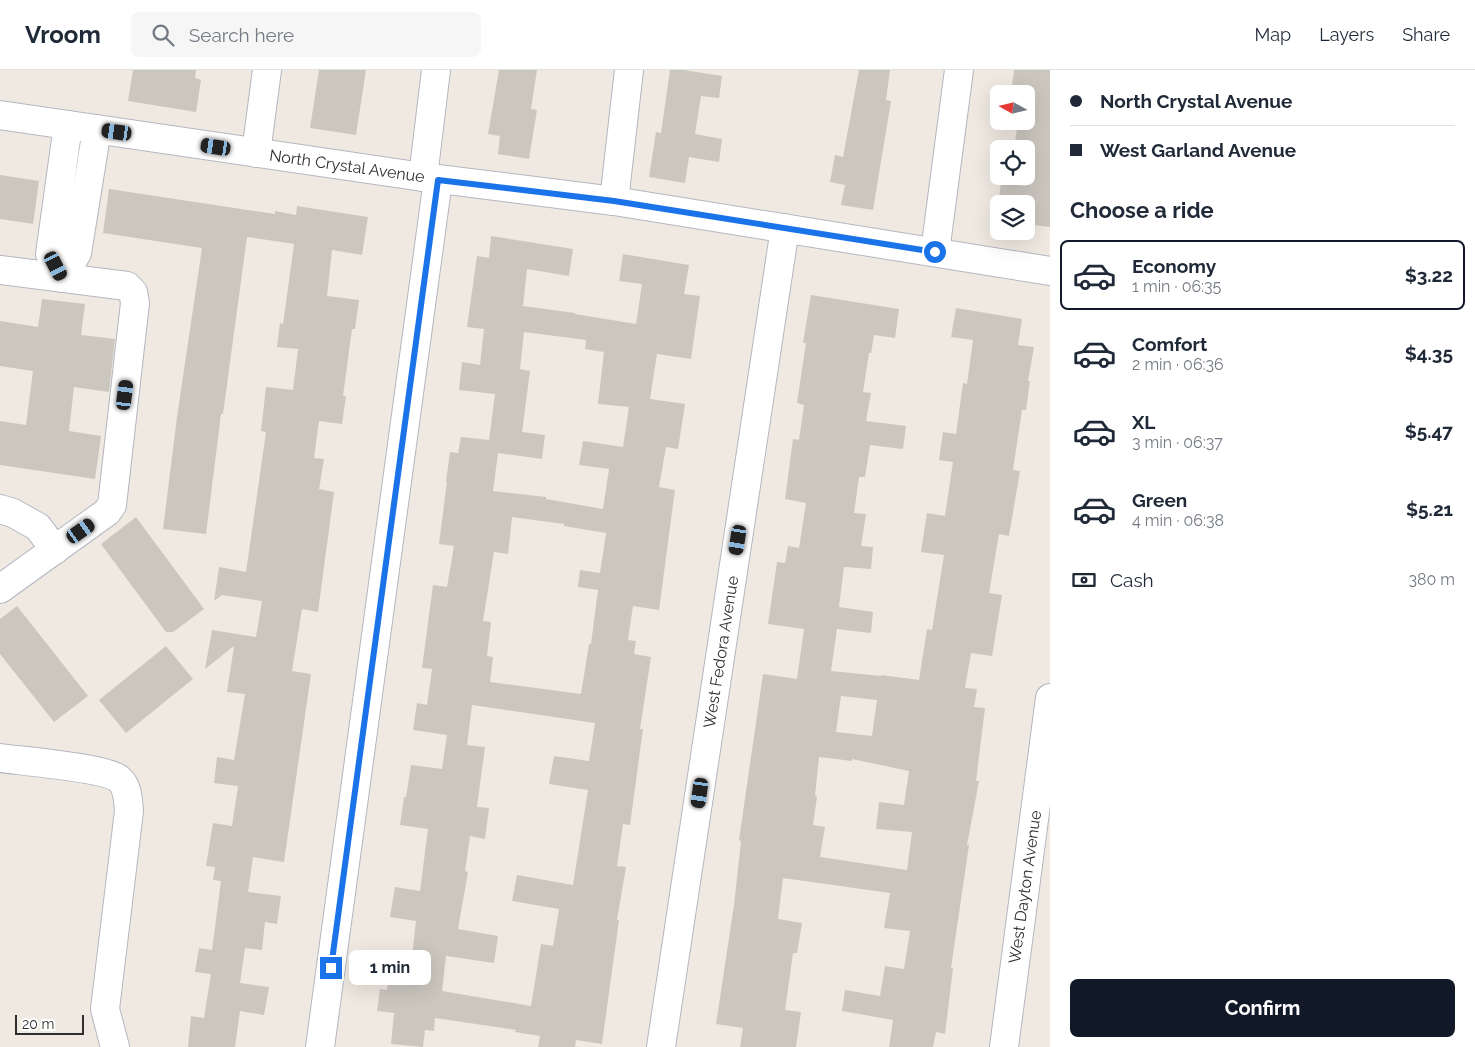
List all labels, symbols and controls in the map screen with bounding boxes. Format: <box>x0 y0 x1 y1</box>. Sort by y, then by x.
search box <box>131 12 481 57</box>
text: Vroom <box>25 20 101 49</box>
icon: search <box>149 21 177 49</box>
text: Search here <box>189 24 294 46</box>
text: Map <box>1255 24 1291 45</box>
text: Layers <box>1319 24 1374 45</box>
text: Share <box>1402 24 1450 45</box>
north arrow <box>990 85 1035 130</box>
map controls <box>990 85 1035 240</box>
text: North Crystal Avenue <box>1100 90 1292 112</box>
car <box>101 122 132 142</box>
car <box>200 137 231 157</box>
text: West Garland Avenue <box>1100 139 1296 161</box>
button: locate <box>990 140 1035 185</box>
street label: North Crystal Avenue <box>268 146 426 186</box>
button: layers <box>990 195 1035 240</box>
text: Choose a ride <box>1070 197 1214 223</box>
route start <box>924 241 946 263</box>
car <box>42 249 69 283</box>
icon: car <box>1072 253 1117 298</box>
text: Economy <box>1132 255 1216 277</box>
text: $3.22 <box>1405 264 1453 286</box>
text: 1 min · 06:35 <box>1132 277 1221 296</box>
icon: car <box>1072 331 1117 376</box>
text: Comfort <box>1132 333 1207 355</box>
text: $4.35 <box>1405 342 1453 364</box>
text: 2 min · 06:36 <box>1132 355 1224 374</box>
car <box>115 379 134 411</box>
icon: car <box>1072 409 1117 454</box>
text: XL <box>1132 411 1155 433</box>
text: $5.47 <box>1405 420 1453 442</box>
text: 3 min · 06:37 <box>1132 433 1223 452</box>
icon: car <box>1072 487 1117 532</box>
text: Green <box>1132 489 1187 511</box>
text: $5.21 <box>1406 498 1453 520</box>
text: 4 min · 06:38 <box>1132 511 1224 530</box>
car <box>64 516 97 546</box>
car <box>728 524 747 556</box>
icon: cash <box>1070 566 1098 594</box>
text: Cash <box>1110 569 1154 591</box>
text: 380 m <box>1408 570 1455 589</box>
street label: West Fedora Avenue <box>700 574 742 730</box>
car <box>690 777 709 809</box>
street label: West Dayton Avenue <box>1005 809 1045 965</box>
callout: 1 min <box>348 950 431 986</box>
route end <box>320 957 342 979</box>
text: 1 min <box>370 958 410 977</box>
button: Confirm <box>1070 979 1455 1037</box>
scale bar <box>15 1012 84 1035</box>
text: 20 m <box>22 1016 54 1032</box>

